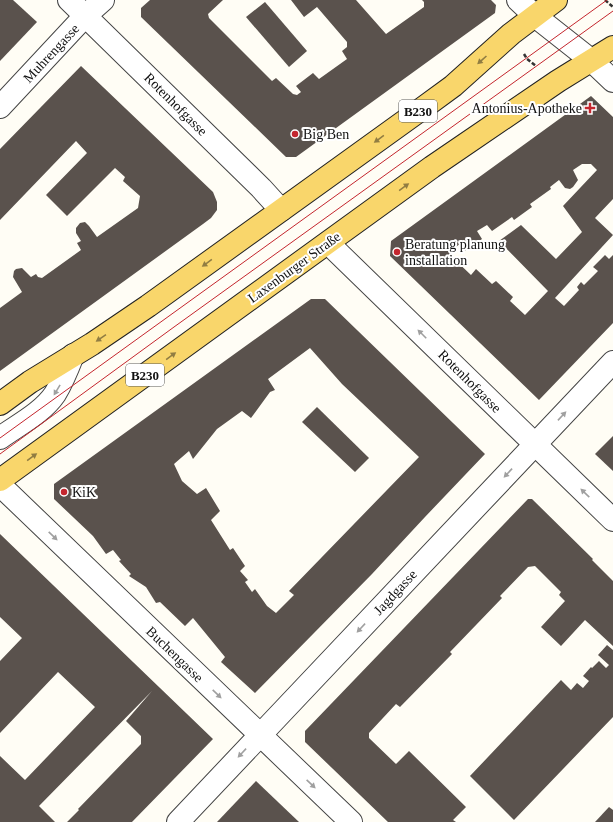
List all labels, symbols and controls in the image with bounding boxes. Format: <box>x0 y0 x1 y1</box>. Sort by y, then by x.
street label: Muhrengasse <box>20 21 82 86</box>
one-way arrow <box>477 56 487 65</box>
street label: Rotenhofgasse <box>141 70 210 139</box>
road number: B230 <box>399 100 437 122</box>
place label: Antonius-Apotheke <box>472 101 582 116</box>
marker: Antonius-Apotheke <box>585 103 595 113</box>
place label: Big Ben <box>303 127 349 142</box>
marker: Big Ben <box>290 129 300 139</box>
one-way arrow <box>374 135 384 143</box>
one-way arrow <box>399 184 409 192</box>
street label: Laxenburger Straße <box>245 229 343 306</box>
place label: Beratung planung installation <box>405 237 505 268</box>
marker: Beratung planung installation <box>392 247 402 257</box>
one-way arrow <box>202 259 212 267</box>
one-way arrow <box>417 329 427 338</box>
one-way arrow <box>96 334 106 342</box>
street label: Rotenhofgasse <box>435 347 504 416</box>
one-way arrow <box>166 352 176 360</box>
road number: B230 <box>126 364 164 386</box>
one-way arrow <box>53 384 60 396</box>
one-way arrow <box>557 411 566 422</box>
one-way arrow <box>26 453 37 461</box>
one-way arrow <box>503 468 513 478</box>
place label: KiK <box>72 485 96 500</box>
marker: KiK <box>59 487 69 497</box>
one-way arrow <box>580 488 590 498</box>
one-way arrow <box>48 531 58 541</box>
street label: Jagdgasse <box>371 567 420 618</box>
one-way arrow <box>356 623 366 633</box>
street label: Buchengasse <box>143 624 206 685</box>
one-way arrow <box>212 690 222 699</box>
one-way arrow <box>238 748 247 758</box>
one-way arrow <box>306 779 316 789</box>

